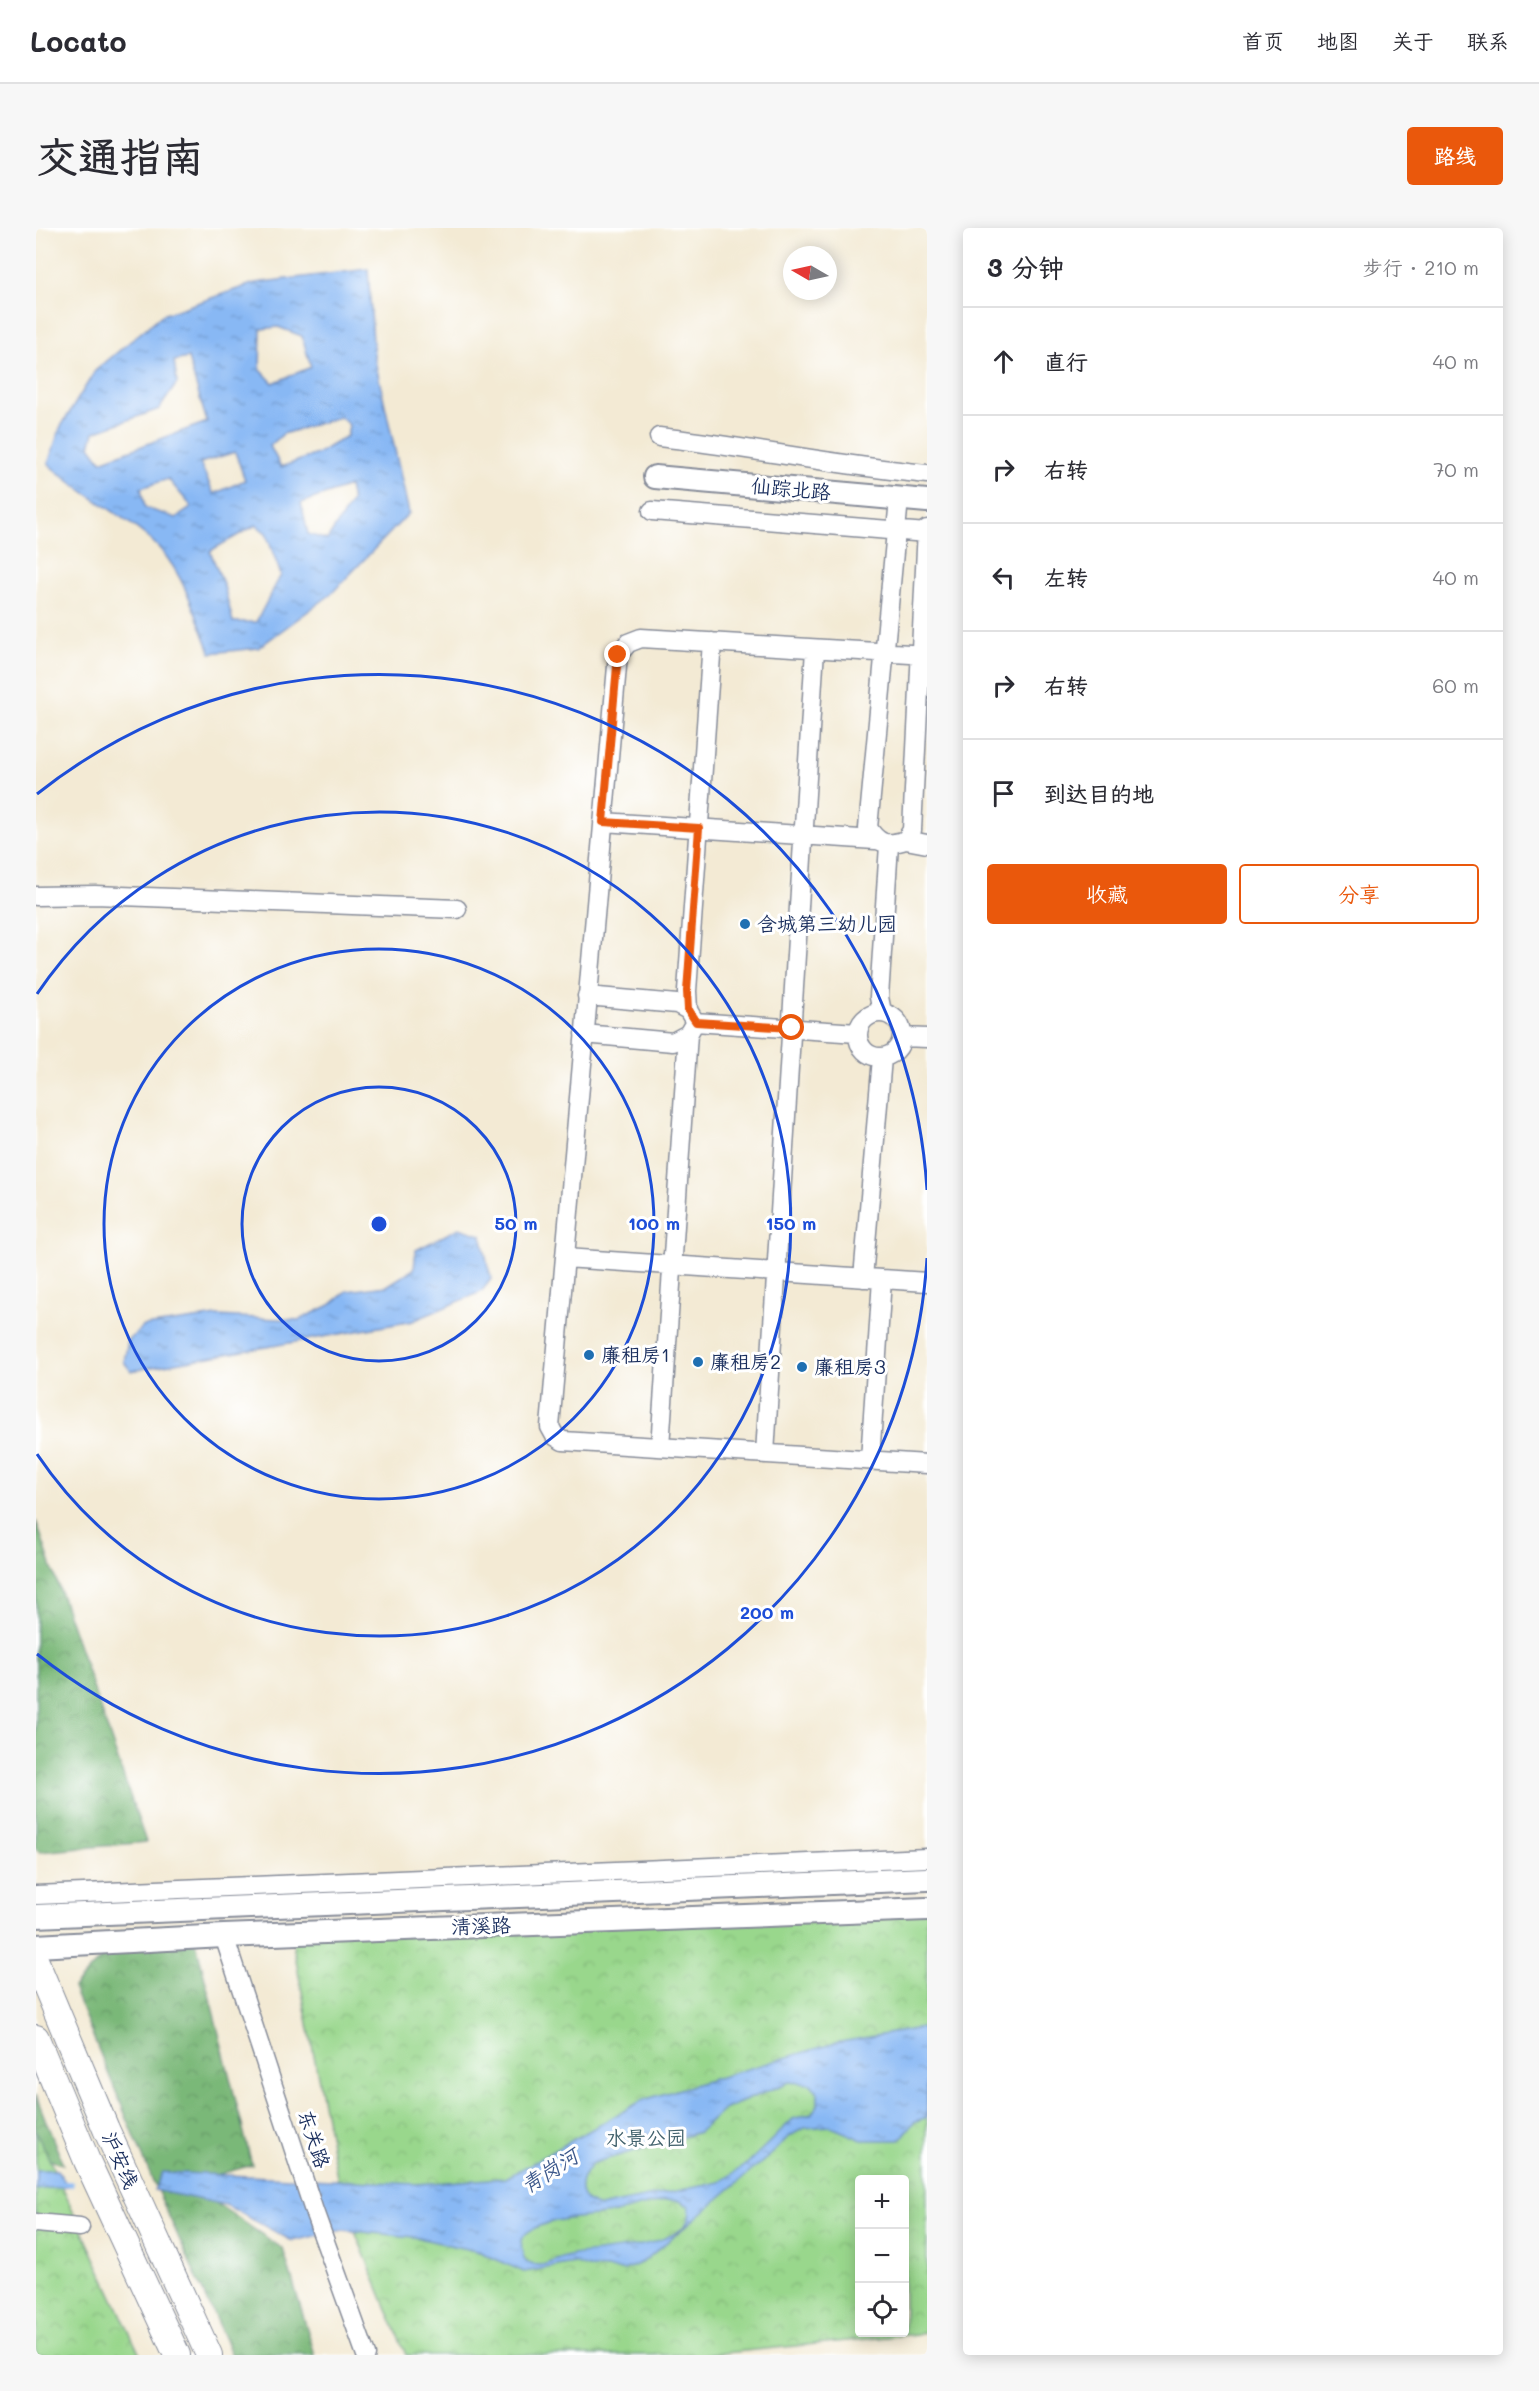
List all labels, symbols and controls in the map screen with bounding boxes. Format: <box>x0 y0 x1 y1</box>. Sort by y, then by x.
text: Locato <box>30 23 127 59</box>
text: 首页 <box>1242 27 1284 54</box>
text: 地图 <box>1317 27 1359 54</box>
text: 关于 <box>1392 27 1434 54</box>
text: 联系 <box>1467 27 1509 54</box>
button: 路线 <box>1407 127 1503 185</box>
text: 交通指南 <box>36 128 204 183</box>
north arrow <box>783 246 837 300</box>
text: 3 分钟 <box>987 250 1064 284</box>
text: 步行 · 210 m <box>1363 254 1479 280</box>
icon: ahead <box>987 345 1020 378</box>
text: 直行 <box>1044 347 1088 376</box>
text: 40 m <box>1433 348 1479 374</box>
icon: right <box>987 453 1020 486</box>
text: 右转 <box>1044 455 1088 484</box>
text: 70 m <box>1433 456 1479 482</box>
street label: 仙踪北路 <box>750 472 833 505</box>
icon: left <box>987 561 1020 594</box>
text: 左转 <box>1044 563 1088 592</box>
text: 40 m <box>1433 564 1479 590</box>
route end <box>604 641 630 667</box>
icon: right <box>987 669 1020 702</box>
text: 右转 <box>1044 671 1088 700</box>
text: 60 m <box>1432 672 1479 698</box>
icon: arrive <box>987 777 1020 810</box>
text: 到达目的地 <box>1044 779 1154 808</box>
button: 收藏 <box>987 864 1227 924</box>
button: 分享 <box>1239 864 1479 924</box>
place label: 含城第三幼儿园 <box>757 910 897 936</box>
marker: 含城第三幼儿园 <box>738 917 752 931</box>
route start <box>778 1014 804 1040</box>
text: 50 m <box>495 1211 537 1235</box>
text: 100 m <box>628 1211 680 1235</box>
text: 150 m <box>766 1211 816 1235</box>
centre of rings <box>369 1214 389 1234</box>
place label: 廉租房1 <box>601 1341 670 1367</box>
marker: 廉租房1 <box>582 1348 596 1362</box>
place label: 廉租房2 <box>710 1348 781 1374</box>
place label: 廉租房3 <box>814 1353 886 1379</box>
marker: 廉租房2 <box>691 1355 705 1369</box>
marker: 廉租房3 <box>795 1360 809 1374</box>
text: 200 m <box>740 1600 794 1624</box>
street label: 清溪路 <box>451 1911 512 1939</box>
street label: 东关路 <box>293 2106 337 2172</box>
park label: 水景公园 <box>606 2124 686 2150</box>
street label: 沪安线 <box>97 2127 145 2192</box>
water label: 青岗河 <box>515 2140 586 2198</box>
map controls <box>855 2175 909 2337</box>
button: + <box>855 2175 909 2229</box>
button: − <box>855 2229 909 2283</box>
button: locate <box>855 2283 909 2337</box>

